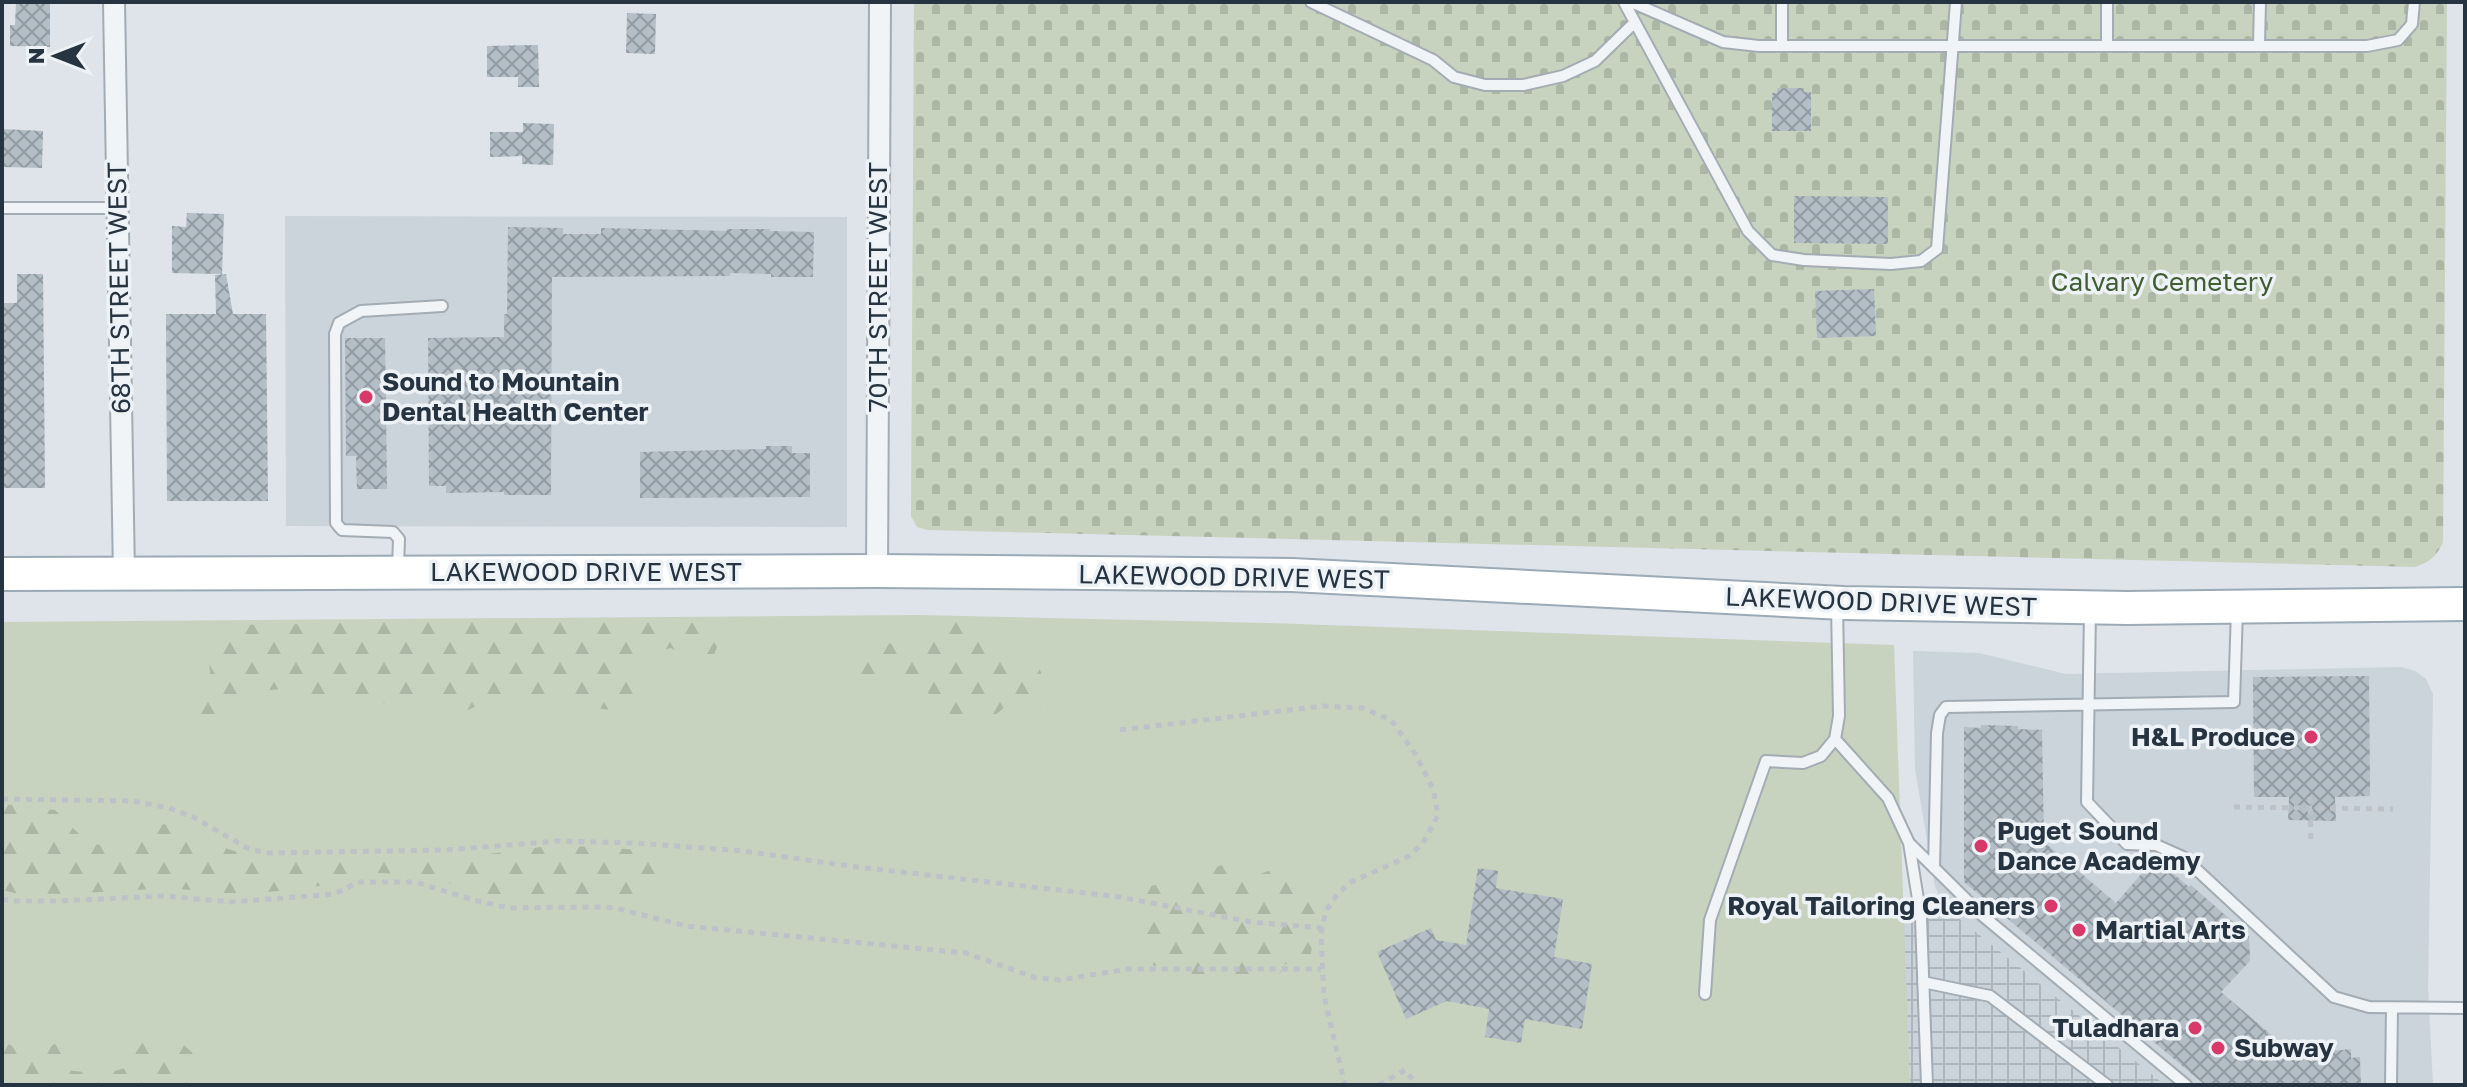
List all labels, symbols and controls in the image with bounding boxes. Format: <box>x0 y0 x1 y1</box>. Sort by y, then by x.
north arrow <box>16 16 96 96</box>
text: N <box>22 48 49 64</box>
street label: 68TH STREET WEST <box>101 162 136 414</box>
street label: 70TH STREET WEST <box>862 162 893 412</box>
park label: Calvary Cemetery <box>2051 266 2274 297</box>
place label: Sound to Mountain Dental Health Center <box>382 366 649 427</box>
marker: Sound to Mountain Dental Health Center <box>357 388 375 406</box>
street label: LAKEWOOD DRIVE WEST <box>430 556 742 587</box>
street label: LAKEWOOD DRIVE WEST <box>1078 558 1390 595</box>
street label: LAKEWOOD DRIVE WEST <box>1725 581 2037 622</box>
place label: H&L Produce <box>2131 721 2295 752</box>
marker: H&L Produce <box>2302 728 2320 746</box>
place label: Puget Sound Dance Academy <box>1997 815 2201 876</box>
marker: Puget Sound Dance Academy <box>1972 837 1990 855</box>
place label: Royal Tailoring Cleaners <box>1727 890 2035 921</box>
marker: Royal Tailoring Cleaners <box>2042 897 2060 915</box>
place label: Martial Arts <box>2095 914 2246 945</box>
marker: Martial Arts <box>2070 921 2088 939</box>
place label: Tuladhara <box>2052 1012 2179 1043</box>
marker: Tuladhara <box>2186 1019 2204 1037</box>
place label: Subway <box>2234 1032 2334 1063</box>
marker: Subway <box>2209 1039 2227 1057</box>

